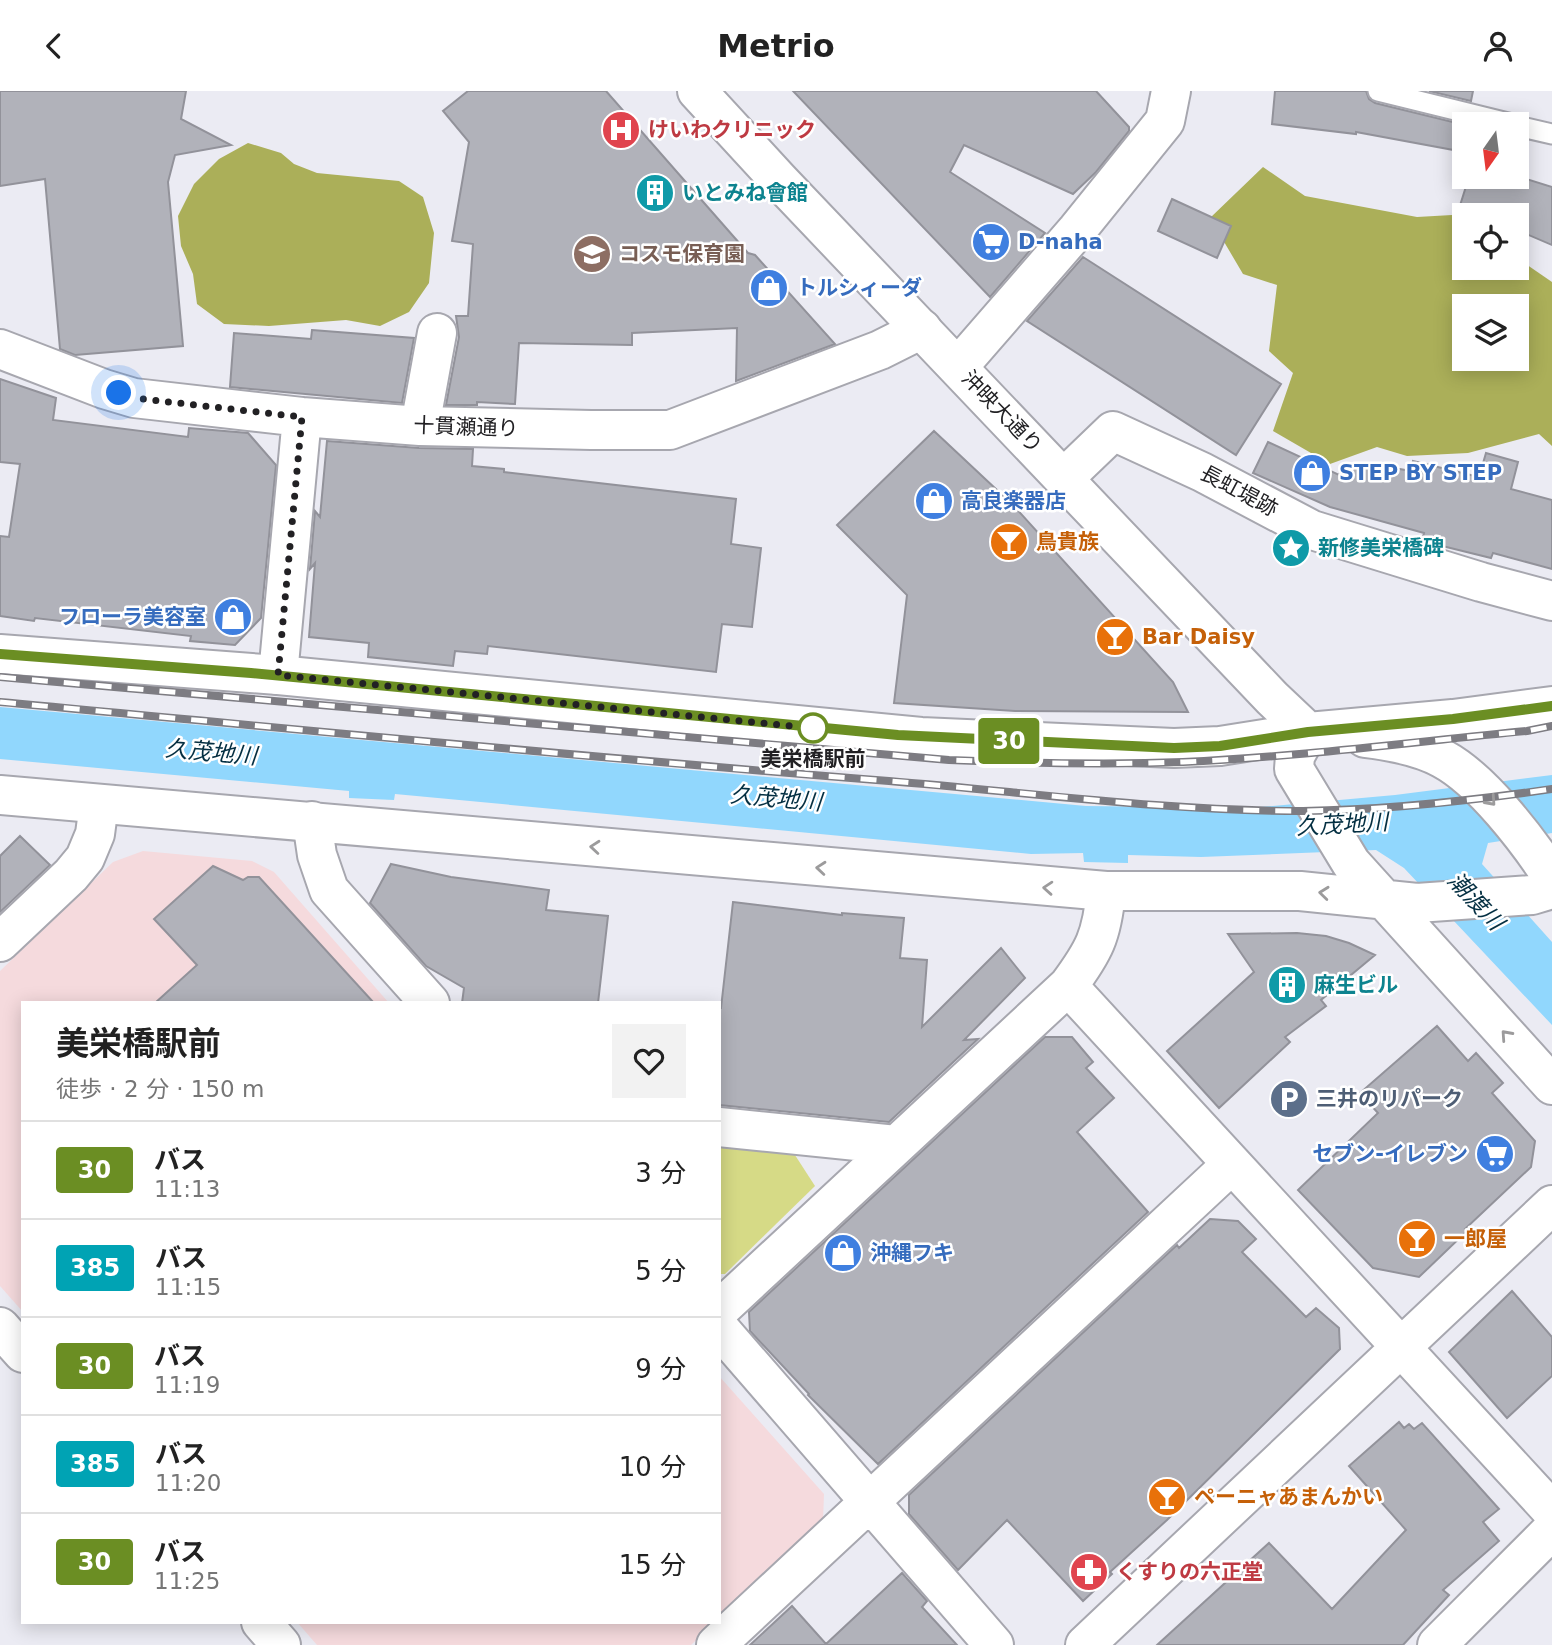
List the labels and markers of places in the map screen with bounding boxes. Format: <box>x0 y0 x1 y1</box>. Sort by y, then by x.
hospital icon: けいわクリニック <box>600 109 642 151</box>
place label: けいわクリニック <box>648 118 816 142</box>
building icon: いとみね會館 <box>634 172 676 214</box>
place label: いとみね會館 <box>682 181 808 205</box>
supermarket icon: D-naha <box>970 221 1012 263</box>
place label: D-naha <box>1018 230 1103 254</box>
school or university icon: コスモ保育園 <box>571 233 613 275</box>
place label: コスモ保育園 <box>619 242 745 266</box>
shop icon: トルシィーダ <box>748 267 790 309</box>
place label: トルシィーダ <box>796 276 922 300</box>
shop icon: STEP BY STEP <box>1291 452 1333 494</box>
place label: STEP BY STEP <box>1339 461 1502 485</box>
shop icon: 高良楽器店 <box>913 480 955 522</box>
place label: 高良楽器店 <box>961 489 1066 513</box>
bar icon: 鳥貴族 <box>988 521 1030 563</box>
place icon: 新修美栄橋碑 <box>1270 527 1312 569</box>
place label: 鳥貴族 <box>1036 530 1099 554</box>
place label: 新修美栄橋碑 <box>1318 536 1444 560</box>
shop icon: フローラ美容室 <box>212 596 254 638</box>
place label: フローラ美容室 <box>59 605 206 629</box>
bar icon: Bar Daisy <box>1094 616 1136 658</box>
place label: Bar Daisy <box>1142 625 1255 649</box>
marker: 美栄橋駅前 <box>798 713 828 743</box>
place label: 美栄橋駅前 <box>761 747 866 771</box>
building icon: 麻生ビル <box>1266 964 1308 1006</box>
place label: 麻生ビル <box>1314 973 1398 997</box>
parking icon: 三井のリパーク <box>1268 1078 1310 1120</box>
place label: 三井のリパーク <box>1316 1087 1463 1111</box>
supermarket icon: セブン-イレブン <box>1474 1133 1516 1175</box>
place label: セブン-イレブン <box>1312 1142 1468 1166</box>
bar icon: 一郎屋 <box>1396 1218 1438 1260</box>
place label: 一郎屋 <box>1444 1227 1507 1251</box>
shop icon: 沖縄フキ <box>822 1232 864 1274</box>
place label: 沖縄フキ <box>870 1241 954 1265</box>
bar icon: ペーニャあまんかい <box>1146 1476 1188 1518</box>
place label: ペーニャあまんかい <box>1194 1485 1383 1509</box>
pharmacy icon: くすりの六正堂 <box>1068 1551 1110 1593</box>
place label: くすりの六正堂 <box>1116 1560 1263 1584</box>

